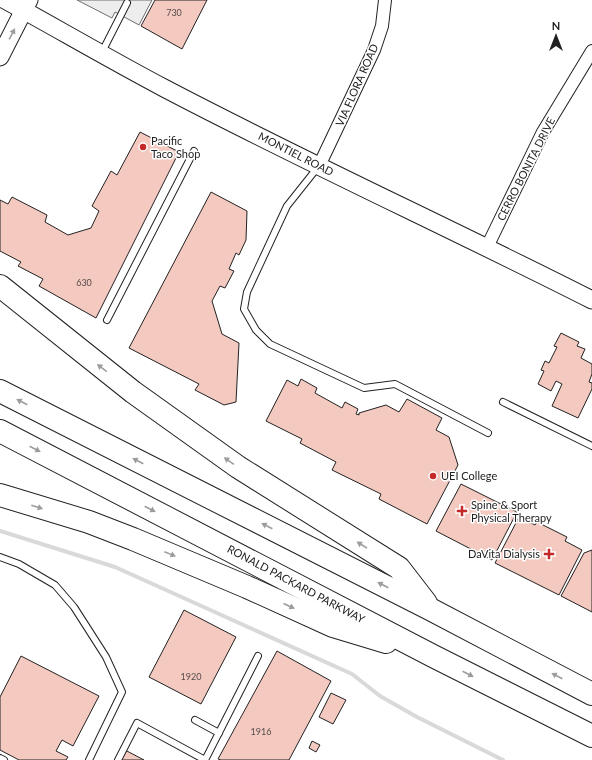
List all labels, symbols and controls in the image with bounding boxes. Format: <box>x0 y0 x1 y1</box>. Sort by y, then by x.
house number: 730 <box>166 7 182 18</box>
north arrow <box>536 16 576 56</box>
text: N <box>552 19 560 32</box>
one-way arrow <box>8 28 15 39</box>
street label: VIA FLORA ROAD <box>333 42 381 128</box>
street label: CERRO BONITA DRIVE <box>494 115 557 223</box>
street label: MONTIEL ROAD <box>256 129 336 178</box>
place label: Pacific Taco Shop <box>151 134 200 160</box>
marker: Pacific Taco Shop <box>138 142 148 152</box>
house number: 630 <box>76 277 92 288</box>
one-way arrow <box>96 364 107 373</box>
one-way arrow <box>17 399 28 405</box>
one-way arrow <box>29 446 40 452</box>
one-way arrow <box>224 457 235 465</box>
one-way arrow <box>133 458 144 464</box>
place label: UEI College <box>441 469 497 482</box>
marker: UEI College <box>428 471 438 481</box>
place label: Spine & Sport Physical Therapy <box>471 498 552 524</box>
one-way arrow <box>32 504 44 510</box>
one-way arrow <box>144 505 156 512</box>
marker: Spine & Sport Physical Therapy <box>456 505 468 517</box>
one-way arrow <box>261 523 273 529</box>
street label: RONALD PACKARD PARKWAY <box>225 542 367 625</box>
one-way arrow <box>356 542 368 549</box>
place label: DaVita Dialysis <box>468 547 540 560</box>
marker: DaVita Dialysis <box>543 548 555 560</box>
one-way arrow <box>164 551 176 557</box>
one-way arrow <box>377 582 389 588</box>
one-way arrow <box>283 603 294 609</box>
house number: 1920 <box>181 671 201 682</box>
one-way arrow <box>462 671 474 677</box>
one-way arrow <box>552 672 563 679</box>
house number: 1916 <box>251 726 271 737</box>

